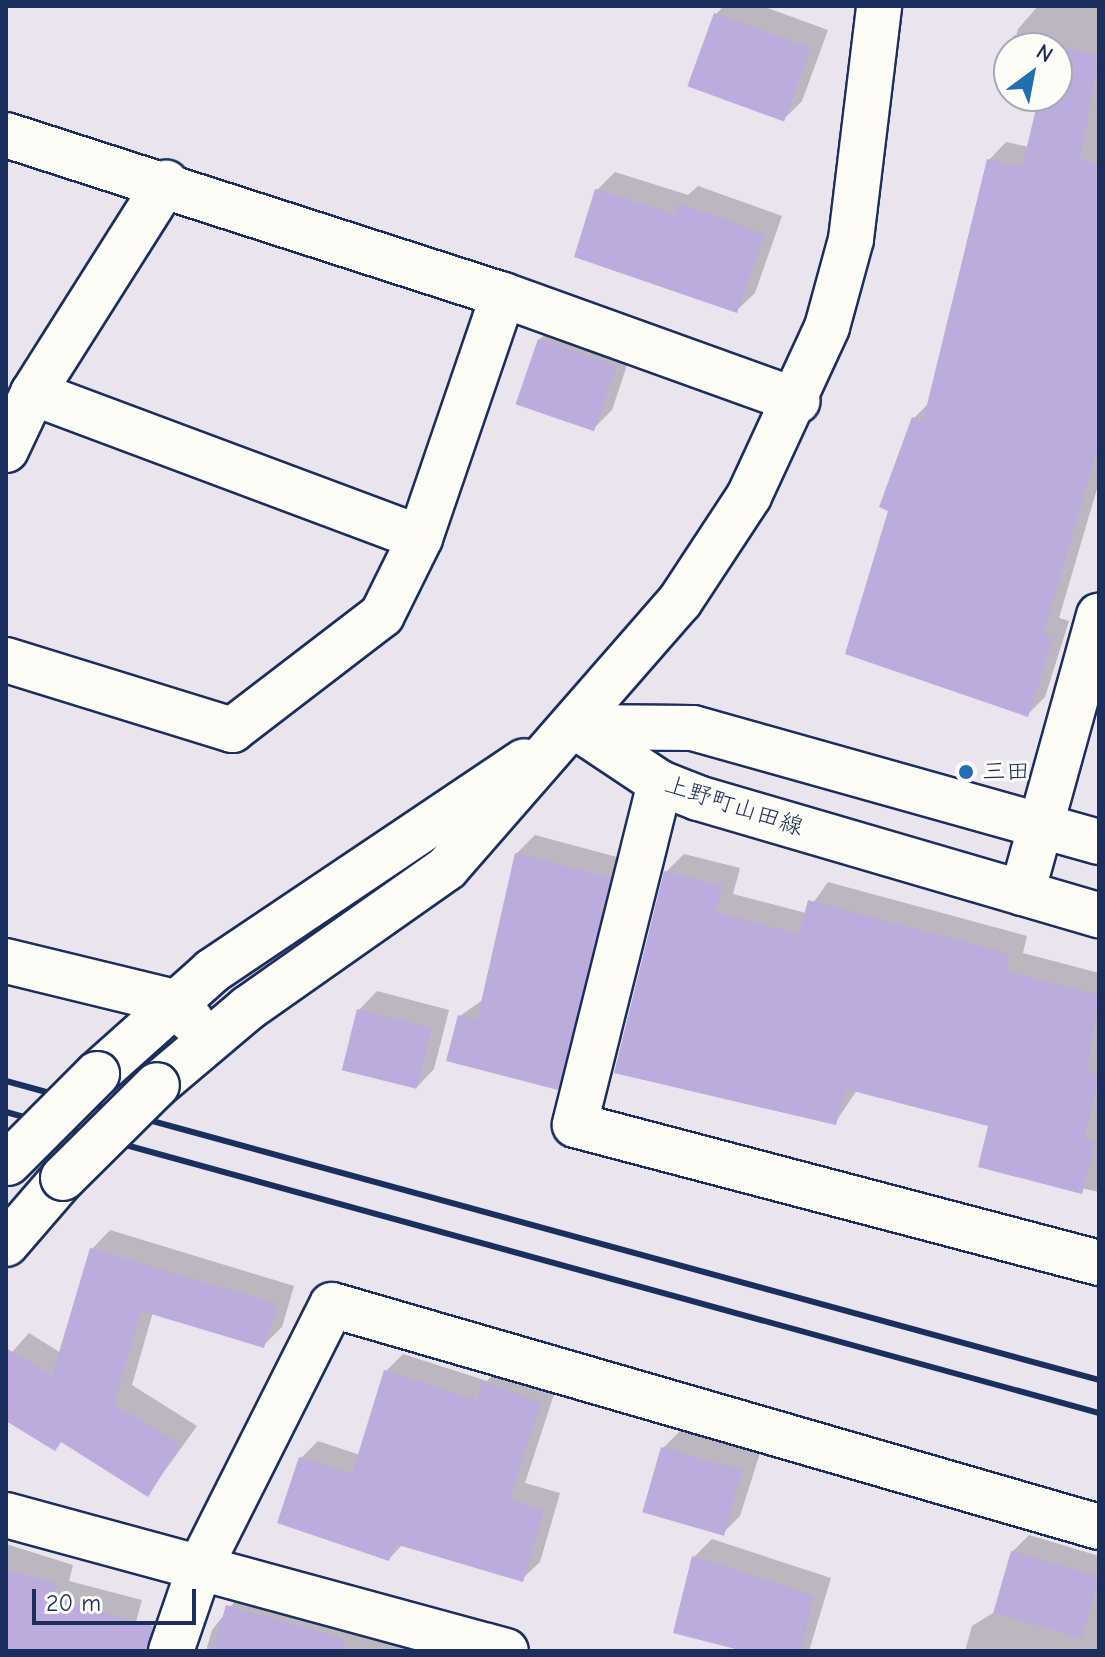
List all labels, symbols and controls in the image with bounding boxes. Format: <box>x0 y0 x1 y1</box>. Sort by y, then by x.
north arrow <box>993 32 1073 112</box>
text: N <box>1032 39 1058 68</box>
place label: 三田 <box>982 758 1030 786</box>
marker: 三田 <box>957 763 975 781</box>
street label: 上野町山田線 <box>661 770 807 842</box>
scale bar <box>36 1573 200 1623</box>
text: 20 m <box>46 1589 101 1617</box>

